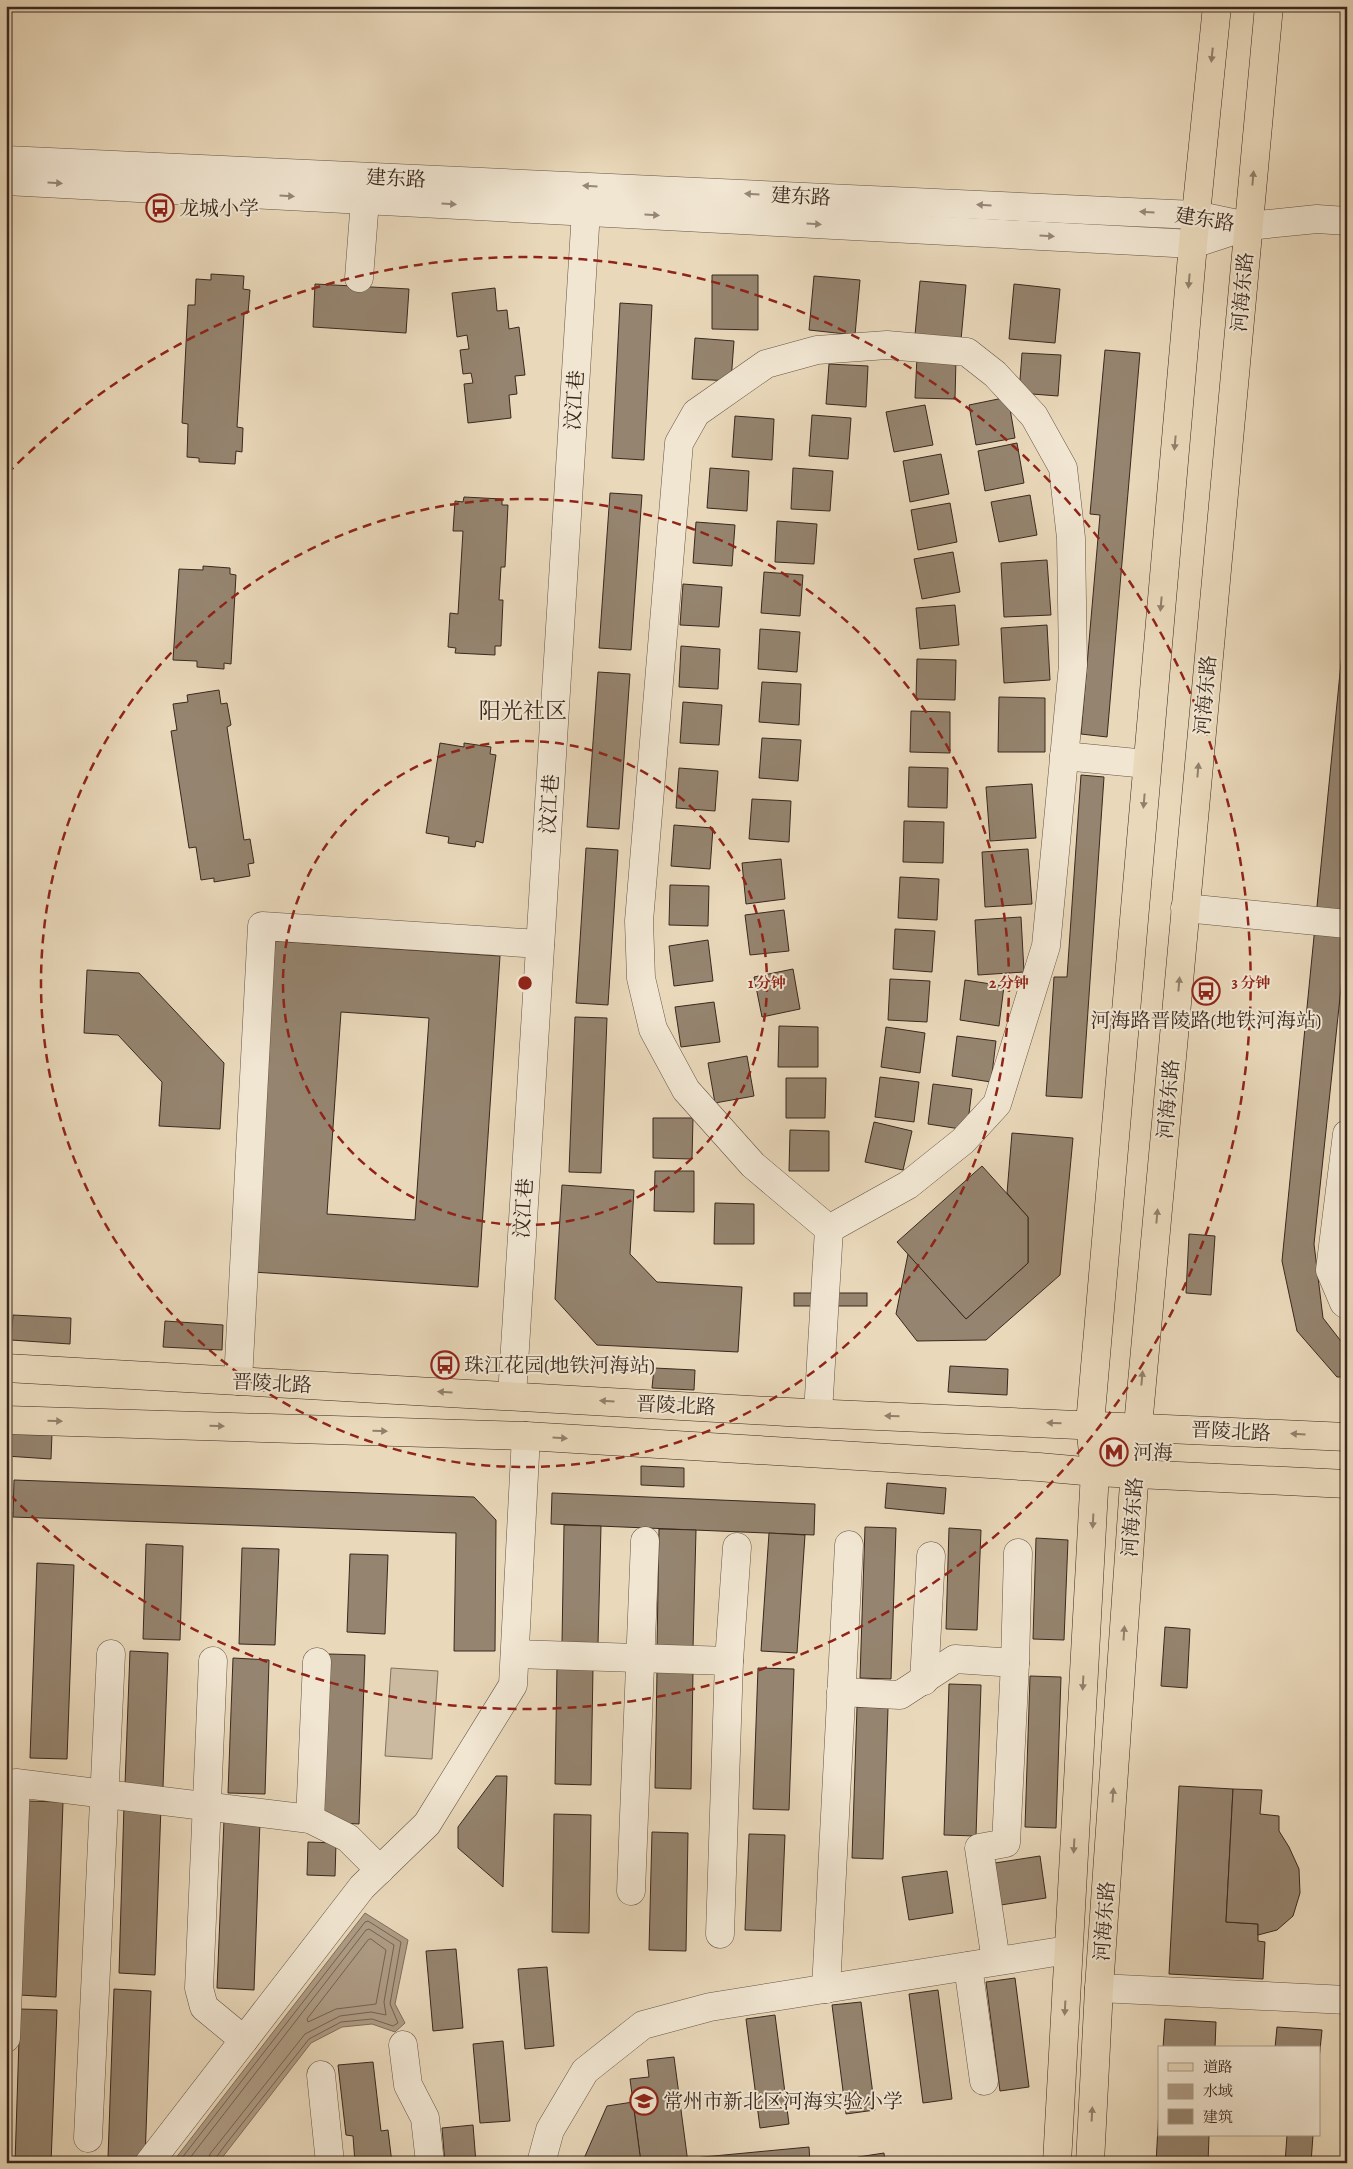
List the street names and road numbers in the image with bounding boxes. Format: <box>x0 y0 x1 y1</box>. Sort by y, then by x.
street label: 建东路 <box>365 163 427 194</box>
street label: 建东路 <box>770 181 832 212</box>
street label: 建东路 <box>1173 201 1237 238</box>
street label: 河海东路 <box>1226 251 1259 333</box>
street label: 汶江巷 <box>559 369 590 431</box>
street label: 河海东路 <box>1189 654 1222 736</box>
street label: 汶江巷 <box>534 773 565 835</box>
street label: 河海东路 <box>1152 1058 1185 1140</box>
street label: 汶江巷 <box>508 1177 539 1239</box>
street label: 晋陵北路 <box>231 1368 313 1399</box>
street label: 晋陵北路 <box>635 1390 717 1421</box>
street label: 晋陵北路 <box>1190 1416 1272 1447</box>
street label: 河海东路 <box>1116 1476 1149 1558</box>
street label: 河海东路 <box>1088 1880 1121 1962</box>

